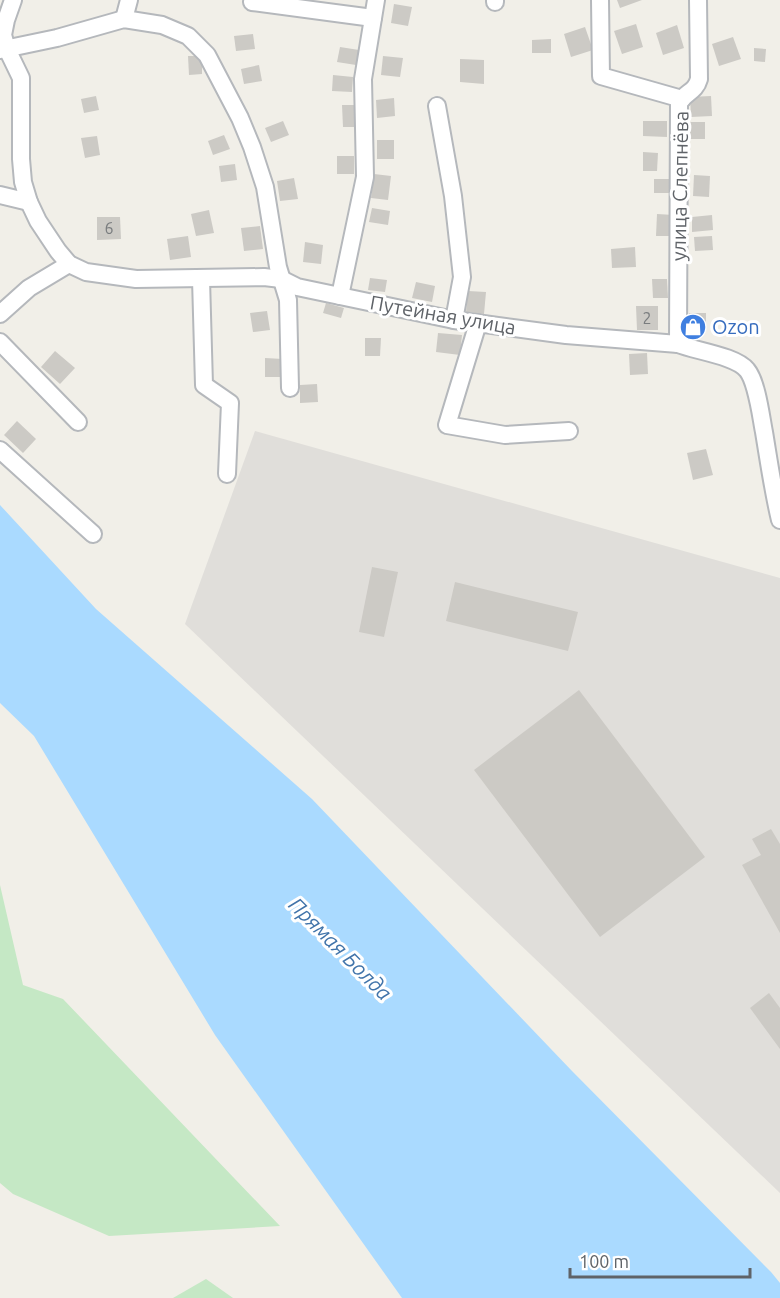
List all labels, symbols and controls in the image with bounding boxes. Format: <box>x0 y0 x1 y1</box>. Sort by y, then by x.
street label: улица Слепнёва <box>667 111 692 261</box>
house number: 6 <box>104 219 114 237</box>
street label: Путейная улица <box>368 290 518 339</box>
house number: 2 <box>642 309 652 327</box>
shop icon: Ozon <box>678 312 708 342</box>
place label: Ozon <box>712 315 760 338</box>
water label: Прямая Болда <box>284 892 397 1005</box>
scale bar <box>570 1241 750 1279</box>
text: 100 m <box>579 1251 629 1271</box>

